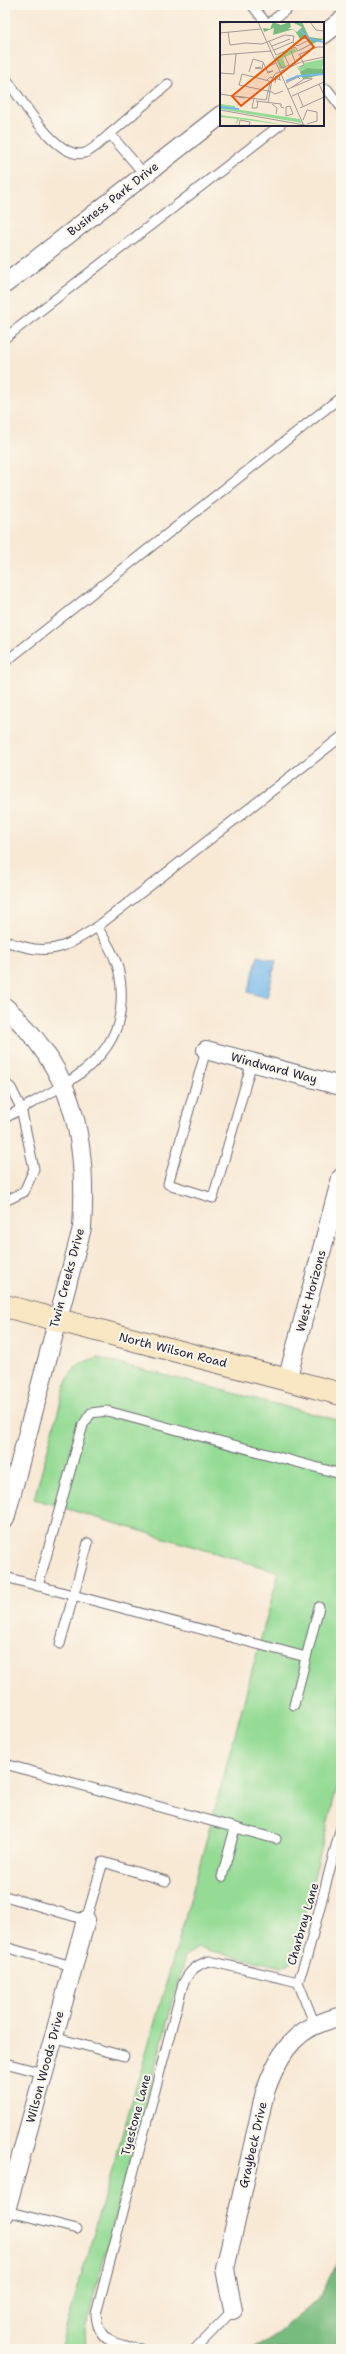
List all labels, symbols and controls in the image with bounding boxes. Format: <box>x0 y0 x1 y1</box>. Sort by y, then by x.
inset map <box>220 22 324 126</box>
street label: Business Park Drive <box>64 158 162 240</box>
street label: Windward Way <box>229 1049 319 1087</box>
street label: Twin Creeks Drive <box>46 1226 88 1330</box>
street label: West Horizons <box>292 1248 330 1334</box>
street label: North Wilson Road <box>117 1329 229 1371</box>
street label: Charbray Lane <box>284 1881 322 1967</box>
street label: Wilson Woods Drive <box>22 2009 68 2125</box>
street label: Tyestone Lane <box>117 2072 155 2157</box>
street label: Graybeck Drive <box>235 2100 271 2190</box>

